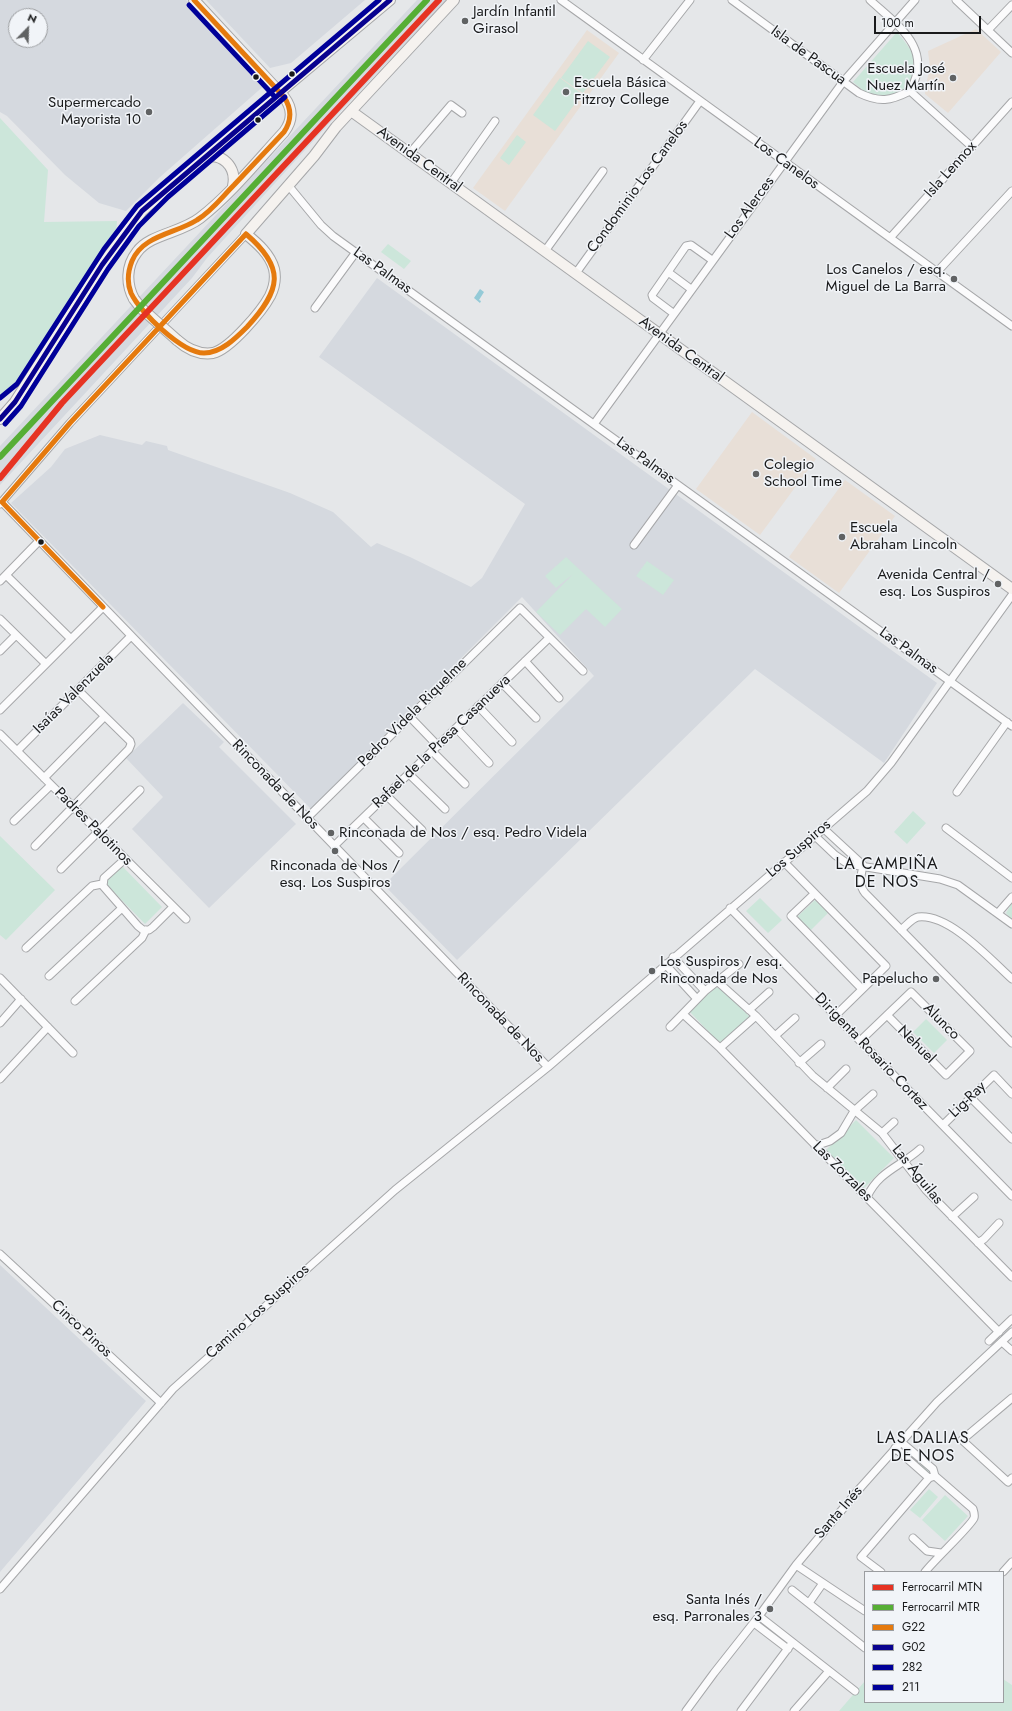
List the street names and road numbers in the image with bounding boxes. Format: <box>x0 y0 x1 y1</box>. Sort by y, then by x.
street label: Isla de Pascua <box>767 23 849 89</box>
street label: Condominio Los Canelos <box>584 117 692 257</box>
street label: Avenida Central <box>373 123 465 197</box>
street label: Los Canelos <box>750 134 822 194</box>
street label: Isla Lennox <box>921 138 981 202</box>
street label: Los Alerces <box>721 173 779 243</box>
street label: Las Palmas <box>349 244 415 298</box>
street label: Avenida Central <box>635 313 727 387</box>
street label: Las Palmas <box>612 434 678 488</box>
street label: Las Palmas <box>875 624 941 678</box>
street label: Isaías Valenzuela <box>30 650 118 738</box>
street label: Pedro Videla Riquelme <box>355 655 471 771</box>
street label: Rafael de la Presa Casanueva <box>369 671 515 813</box>
street label: Rinconada de Nos <box>228 736 322 834</box>
street label: Padres Palotinos <box>50 784 136 870</box>
street label: Los Suspiros <box>763 816 835 882</box>
street label: Rinconada de Nos <box>453 969 547 1067</box>
street label: Dirigenta Rosario Cortez <box>810 990 932 1114</box>
street label: Alunco <box>919 1000 963 1044</box>
street label: Nehuel <box>893 1022 939 1068</box>
street label: Lig-Ray <box>946 1078 990 1122</box>
street label: Las Zorzales <box>808 1138 876 1206</box>
street label: Las Águilas <box>888 1142 946 1208</box>
street label: Camino Los Suspiros <box>203 1261 313 1363</box>
street label: Cinco Pinos <box>47 1296 115 1362</box>
street label: Santa Inés <box>811 1483 867 1543</box>

